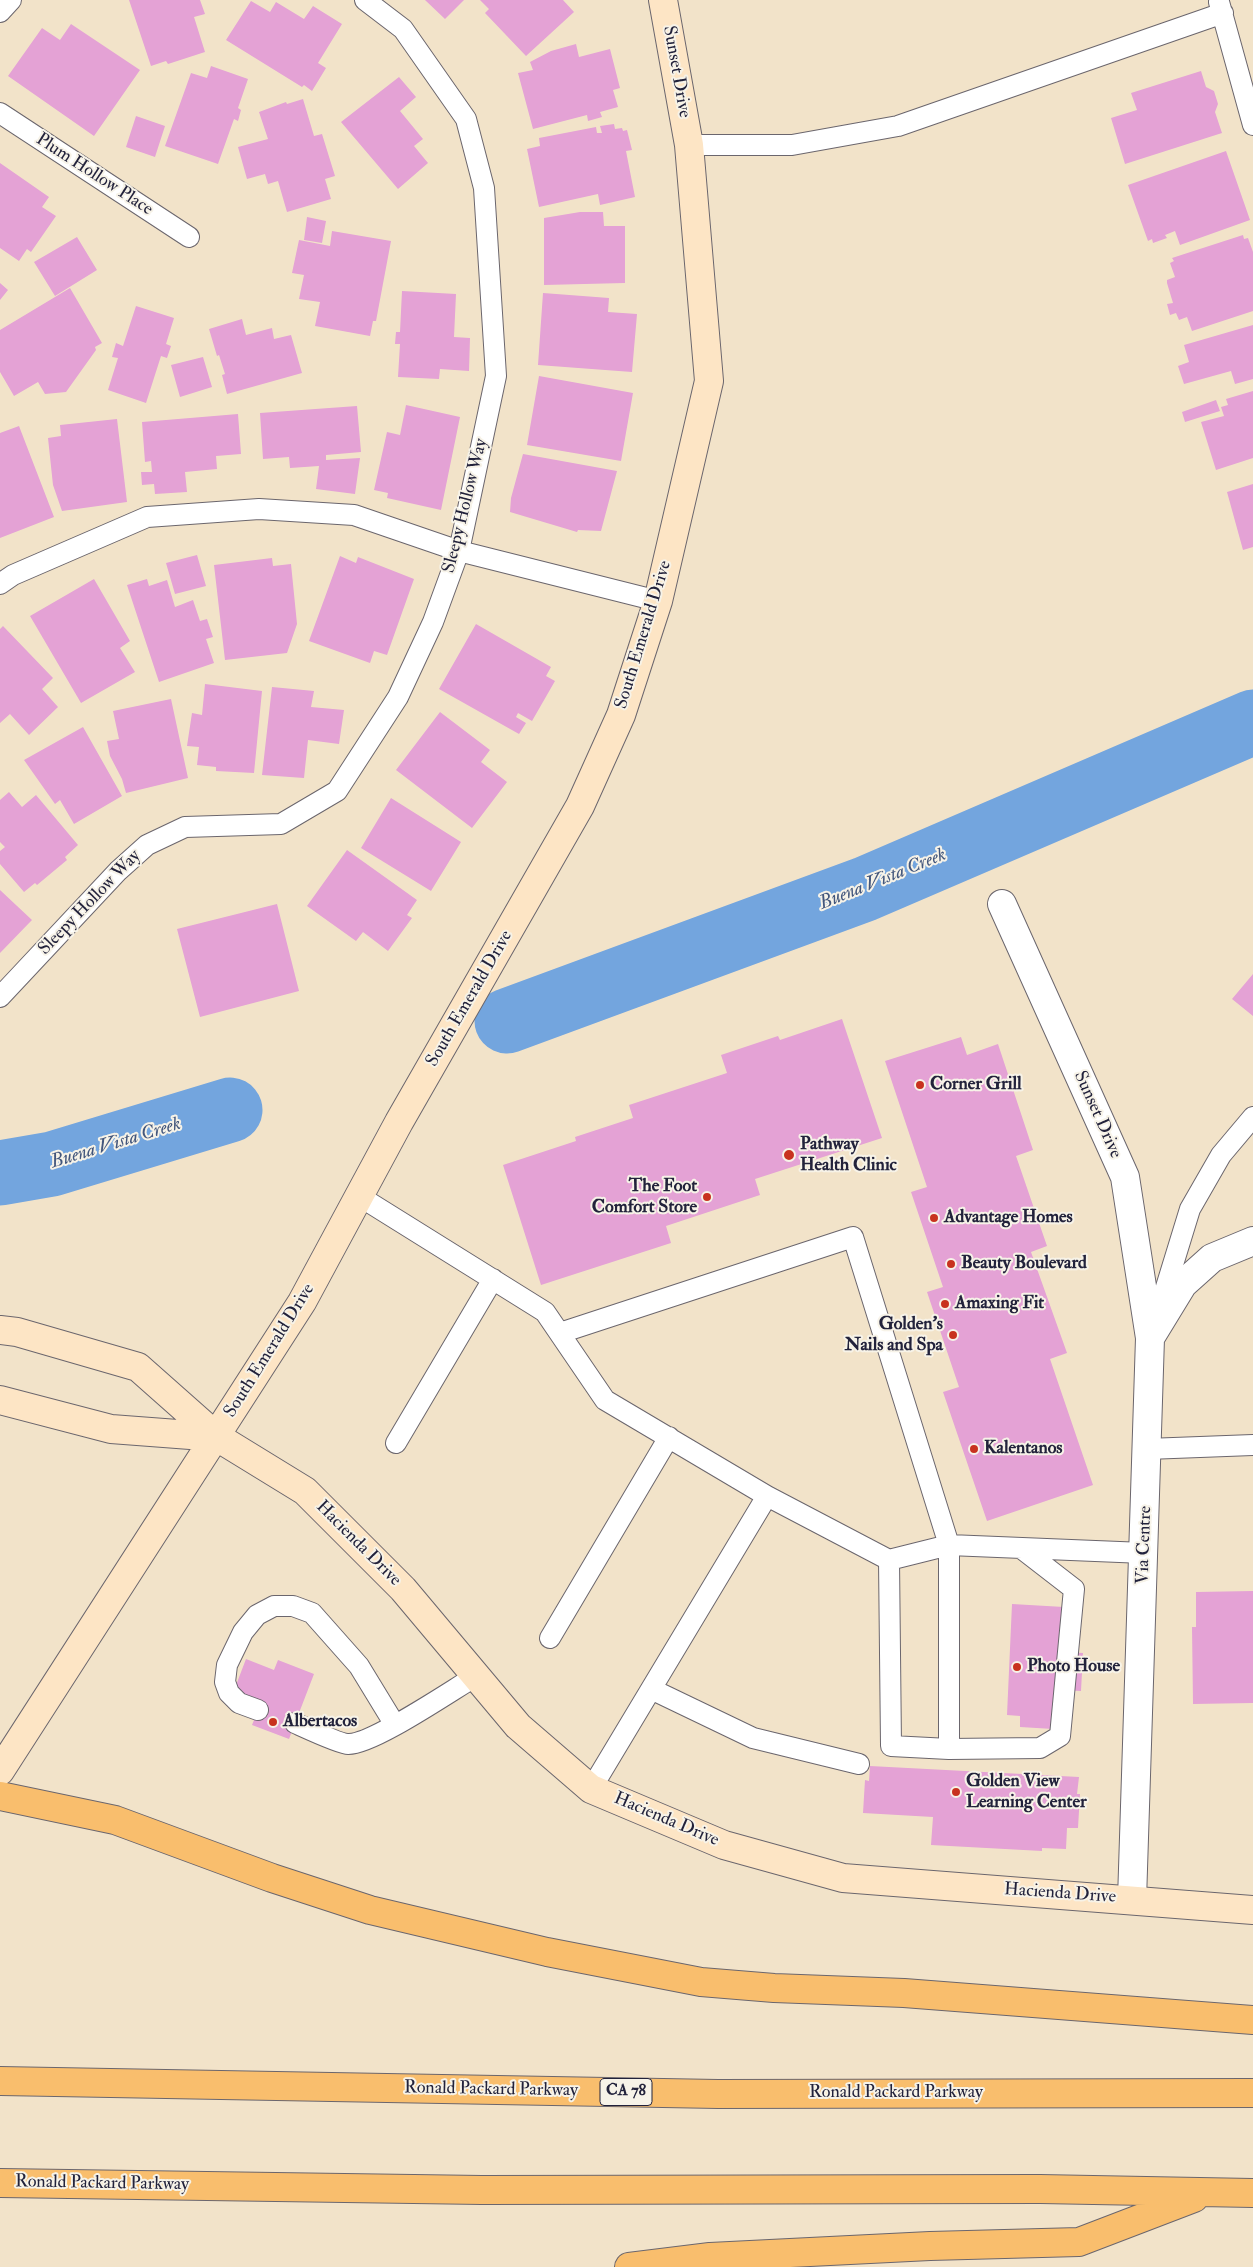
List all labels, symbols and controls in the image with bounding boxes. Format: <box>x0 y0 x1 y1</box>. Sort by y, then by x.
street label: Sunset Drive <box>657 24 695 120</box>
street label: Plum Hollow Place <box>31 129 157 221</box>
street label: Sleepy Hollow Way <box>439 436 493 576</box>
street label: South Emerald Drive <box>611 558 677 712</box>
water label: Buena Vista Creek <box>816 844 950 916</box>
street label: Sleepy Hollow Way <box>34 846 146 960</box>
street label: South Emerald Drive <box>422 927 518 1071</box>
street label: Sunset Drive <box>1068 1068 1126 1162</box>
place label: Corner Grill <box>930 1074 1022 1096</box>
marker: Corner Grill <box>914 1079 926 1091</box>
water label: Buena Vista Creek <box>48 1113 184 1175</box>
place label: Pathway Health Clinic <box>800 1134 897 1176</box>
marker: Pathway Health Clinic <box>782 1148 796 1162</box>
place label: The Foot Comfort Store <box>592 1176 697 1218</box>
marker: The Foot Comfort Store <box>701 1191 713 1203</box>
place label: Advantage Homes <box>944 1207 1073 1229</box>
marker: Advantage Homes <box>928 1212 940 1224</box>
place label: Beauty Boulevard <box>961 1253 1087 1275</box>
marker: Beauty Boulevard <box>945 1258 957 1270</box>
street label: South Emerald Drive <box>220 1280 320 1422</box>
place label: Amaxing Fit <box>955 1293 1044 1315</box>
marker: Amaxing Fit <box>939 1298 951 1310</box>
place label: Golden's Nails and Spa <box>845 1314 943 1356</box>
marker: Golden's Nails and Spa <box>947 1329 959 1341</box>
place label: Kalentanos <box>984 1438 1063 1460</box>
marker: Kalentanos <box>968 1443 980 1455</box>
street label: Hacienda Drive <box>311 1497 405 1591</box>
street label: Via Centre <box>1133 1505 1157 1585</box>
place label: Photo House <box>1027 1656 1120 1678</box>
marker: Photo House <box>1011 1661 1023 1673</box>
place label: Albertacos <box>283 1711 357 1733</box>
marker: Albertacos <box>267 1716 279 1728</box>
place label: Golden View Learning Center <box>966 1771 1087 1814</box>
marker: Golden View Learning Center <box>950 1786 962 1798</box>
street label: Hacienda Drive <box>610 1788 722 1852</box>
street label: Hacienda Drive <box>1003 1879 1117 1909</box>
street label: Ronald Packard Parkway <box>404 2078 578 2102</box>
road number: CA 78 <box>600 2078 652 2106</box>
street label: Ronald Packard Parkway <box>809 2082 983 2104</box>
street label: Ronald Packard Parkway <box>15 2172 189 2196</box>

